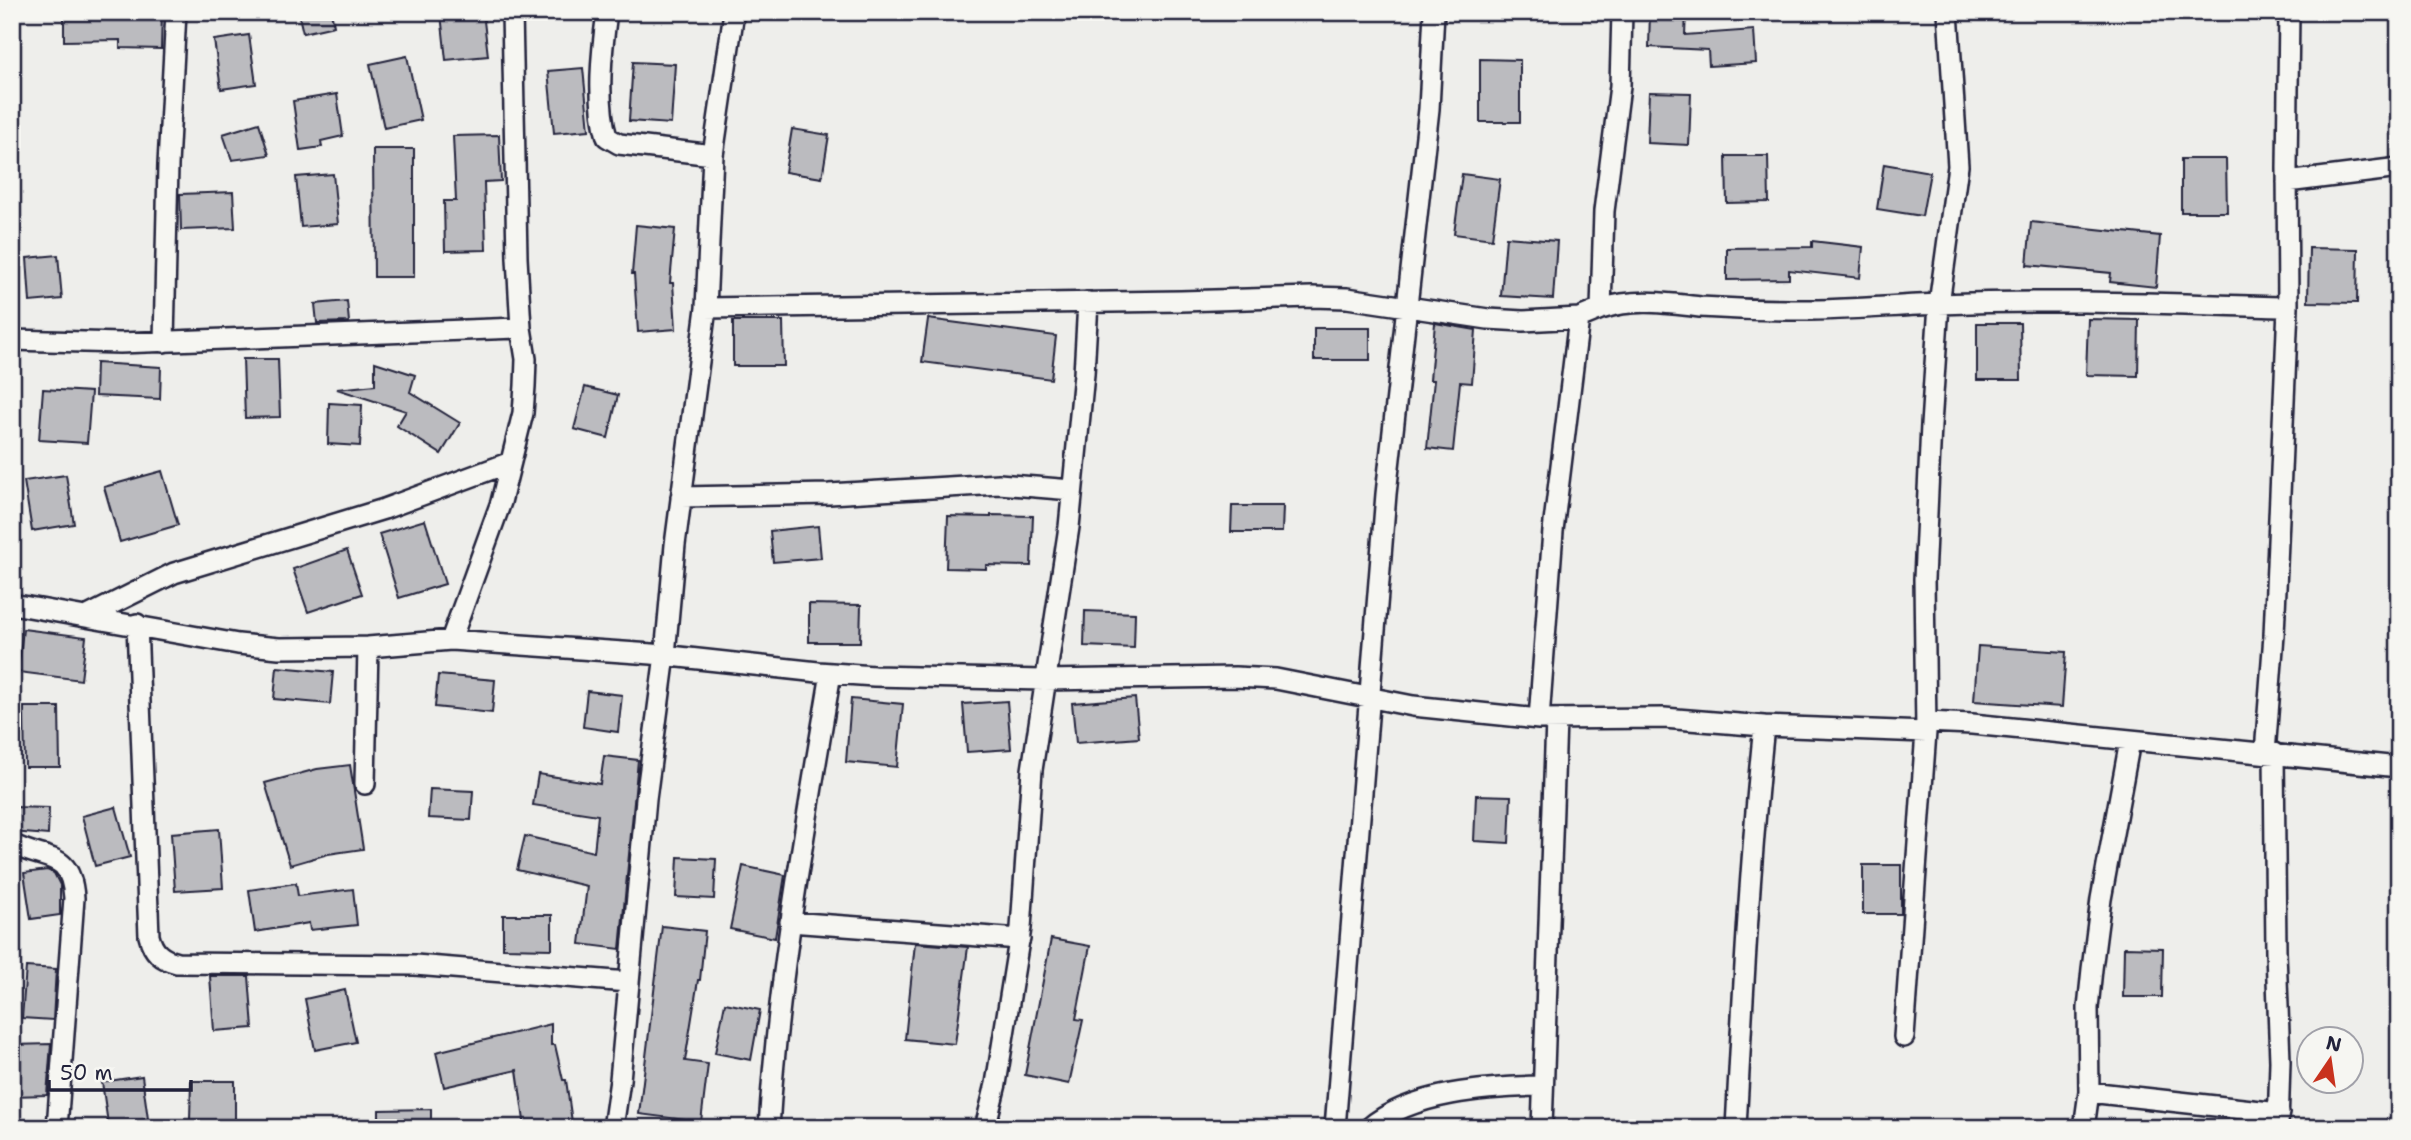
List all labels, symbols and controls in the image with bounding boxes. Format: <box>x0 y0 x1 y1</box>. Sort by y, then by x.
north arrow <box>2296 1024 2366 1094</box>
text: N <box>2324 1030 2344 1058</box>
scale bar <box>49 1049 191 1093</box>
text: 50 m <box>60 1059 113 1087</box>

